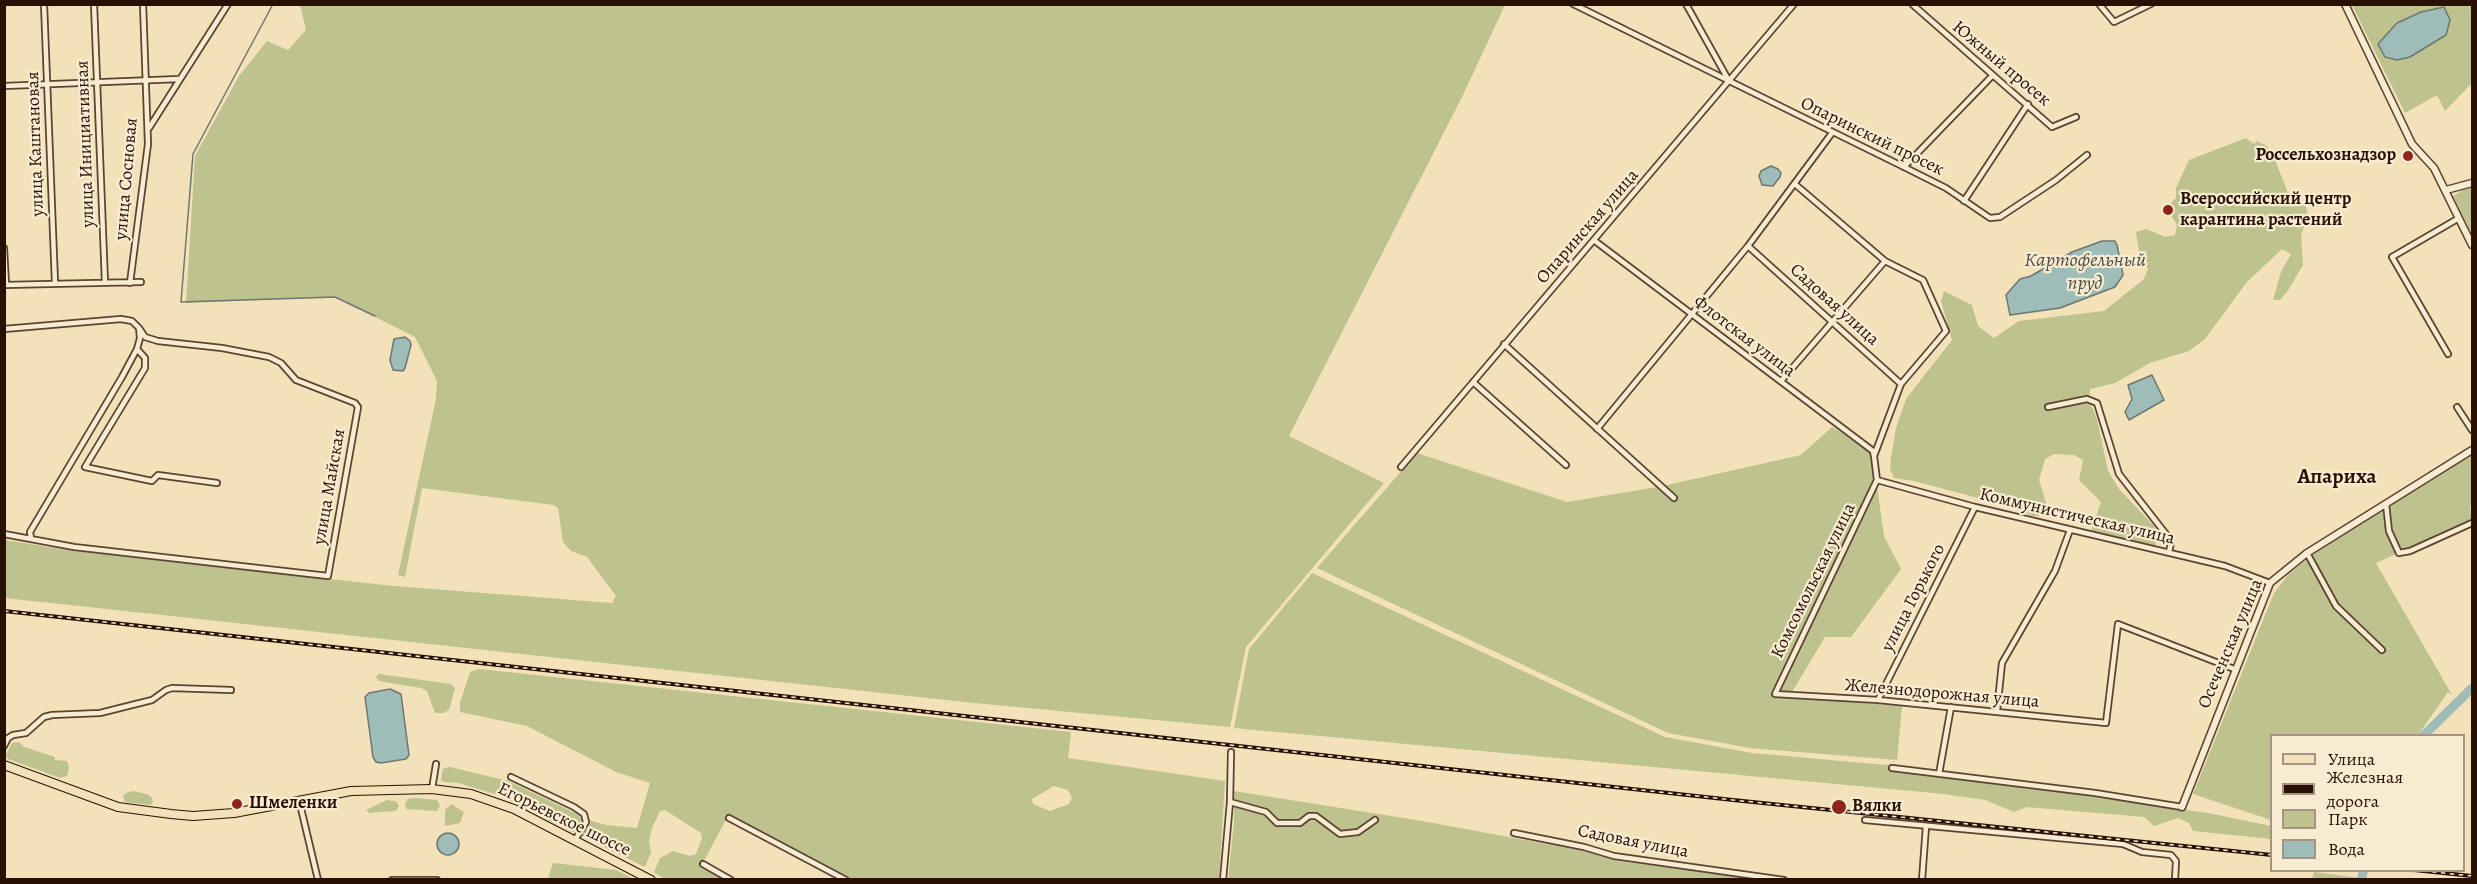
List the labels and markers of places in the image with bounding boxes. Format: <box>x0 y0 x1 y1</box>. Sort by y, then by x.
place label: Россельхознадзор <box>2255 145 2396 167</box>
marker: Россельхознадзор <box>2401 149 2415 163</box>
place label: Всероссийский центр карантина растений <box>2180 189 2351 232</box>
marker: Всероссийский центр карантина растений <box>2161 203 2175 217</box>
place label: Шмеленки <box>249 793 337 815</box>
place label: Вялки <box>1852 796 1902 818</box>
marker: Шмеленки <box>230 797 244 811</box>
marker: Вялки <box>1830 798 1848 816</box>

